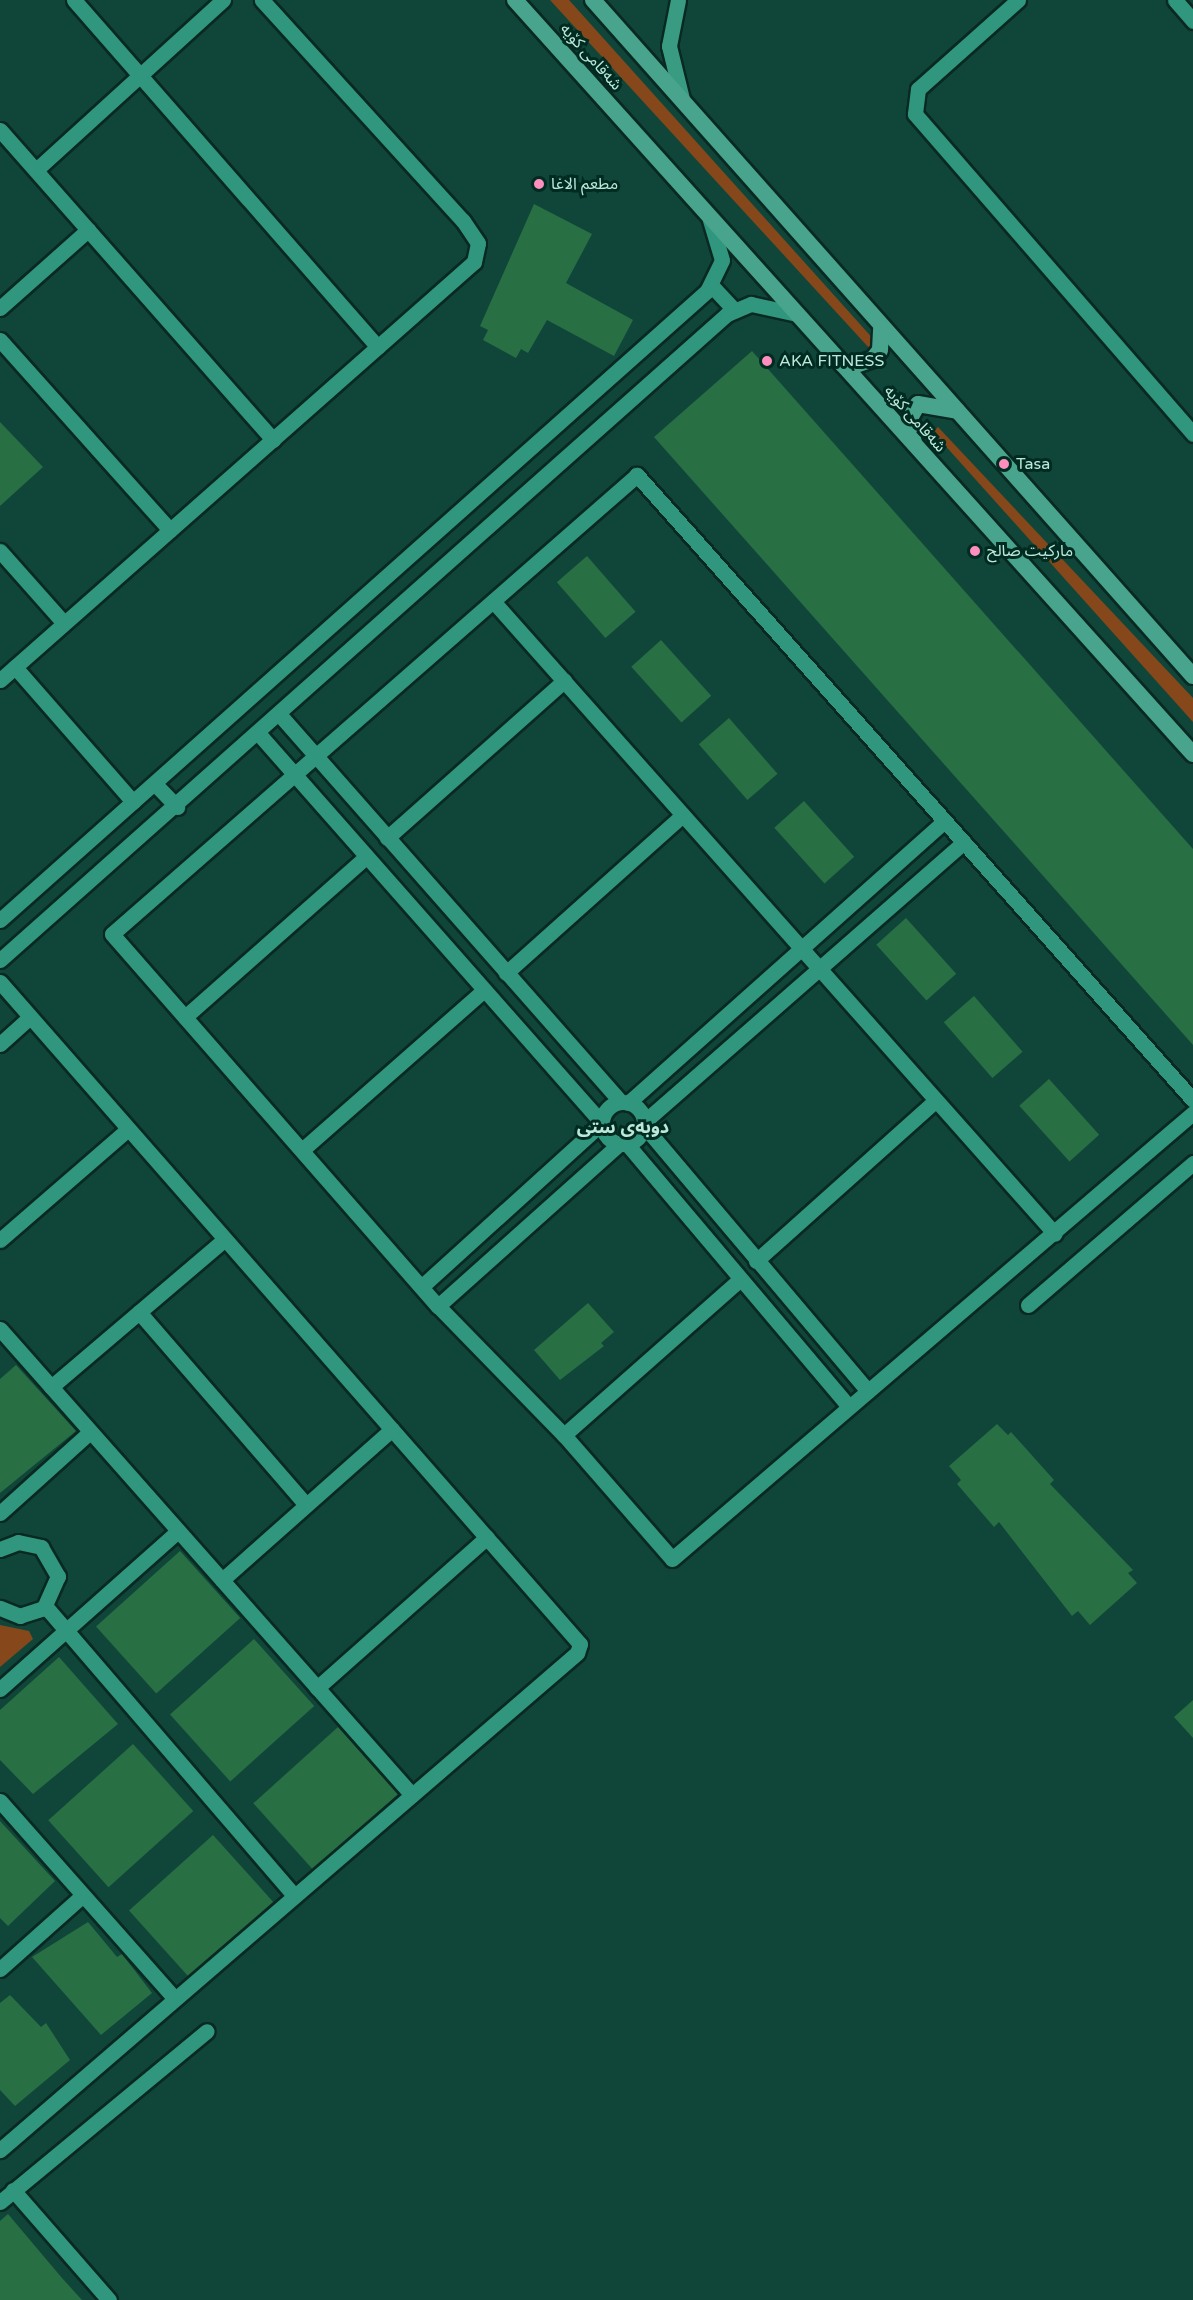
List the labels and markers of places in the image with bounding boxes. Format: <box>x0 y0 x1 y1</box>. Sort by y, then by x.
place label: مطعم الاغا <box>551 174 618 194</box>
marker: مطعم الاغا <box>532 177 546 191</box>
place label: AKA FITNESS <box>779 351 884 371</box>
marker: AKA FITNESS <box>760 354 774 368</box>
place label: Tasa <box>1016 454 1050 474</box>
marker: Tasa <box>997 457 1011 471</box>
place label: ماركيت صالح <box>987 541 1073 561</box>
marker: ماركيت صالح <box>968 544 982 558</box>

